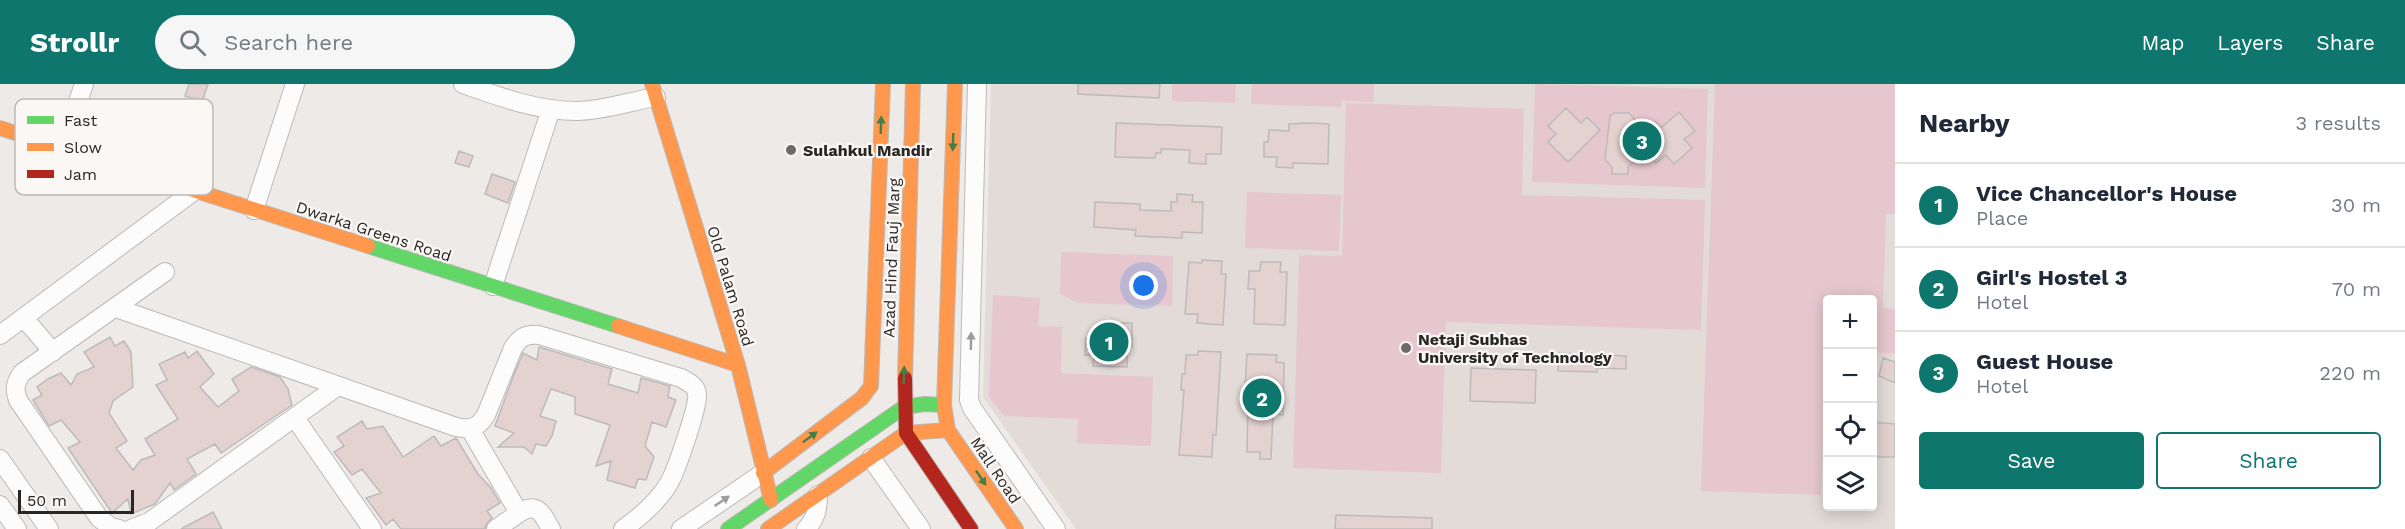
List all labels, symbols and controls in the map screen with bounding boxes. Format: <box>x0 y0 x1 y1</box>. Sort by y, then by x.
search box <box>155 15 575 69</box>
text: Strollr <box>30 26 119 59</box>
icon: search <box>176 26 209 59</box>
text: Search here <box>224 30 353 55</box>
text: Map <box>2141 30 2184 55</box>
text: Layers <box>2217 30 2283 55</box>
text: Share <box>2316 30 2375 55</box>
legend <box>15 99 213 195</box>
text: Nearby <box>1919 108 2010 138</box>
text: Fast <box>64 111 97 130</box>
text: 3 results <box>2296 111 2381 135</box>
one-way arrow <box>877 116 886 135</box>
pin: 3 <box>1622 118 1662 164</box>
one-way arrow <box>948 133 957 152</box>
text: Slow <box>64 138 102 157</box>
place label: Sulahkul Mandir <box>803 141 932 160</box>
marker: Sulahkul Mandir <box>784 143 798 157</box>
text: Jam <box>64 165 97 184</box>
street label: Azad Hind Fauj Marg <box>879 177 904 338</box>
text: Vice Chancellor's House <box>1976 181 2237 206</box>
text: 1 <box>1934 193 1943 217</box>
text: 30 m <box>2331 193 2381 217</box>
street label: Dwarka Greens Road <box>294 197 454 266</box>
text: Place <box>1976 206 2028 230</box>
street label: Old Palam Road <box>703 224 758 349</box>
text: Girl's Hostel 3 <box>1976 265 2128 290</box>
your location <box>1129 271 1158 300</box>
text: 2 <box>1933 277 1944 301</box>
text: 70 m <box>2332 277 2381 301</box>
text: Hotel <box>1976 290 2028 314</box>
map controls <box>1823 295 1877 511</box>
button: + <box>1823 295 1877 349</box>
pin: 1 <box>1090 320 1128 364</box>
place label: Netaji Subhas University of Technology <box>1418 330 1613 367</box>
one-way arrow <box>966 332 975 351</box>
marker: Netaji Subhas University of Technology <box>1399 341 1413 355</box>
button: − <box>1823 349 1877 403</box>
text: Guest House <box>1976 349 2113 374</box>
text: 3 <box>1933 361 1944 385</box>
text: 220 m <box>2319 361 2381 385</box>
one-way arrow <box>900 366 909 385</box>
text: Hotel <box>1976 374 2028 398</box>
pin: 2 <box>1242 376 1282 420</box>
button: locate <box>1823 403 1877 457</box>
one-way arrow <box>802 431 818 444</box>
button: Save <box>1919 432 2144 489</box>
button: Share <box>2156 432 2381 489</box>
street label: Mall Road <box>966 433 1025 507</box>
button: layers <box>1823 457 1877 511</box>
one-way arrow <box>975 470 987 486</box>
scale bar <box>18 487 134 514</box>
text: 50 m <box>27 491 67 510</box>
one-way arrow <box>714 495 730 507</box>

